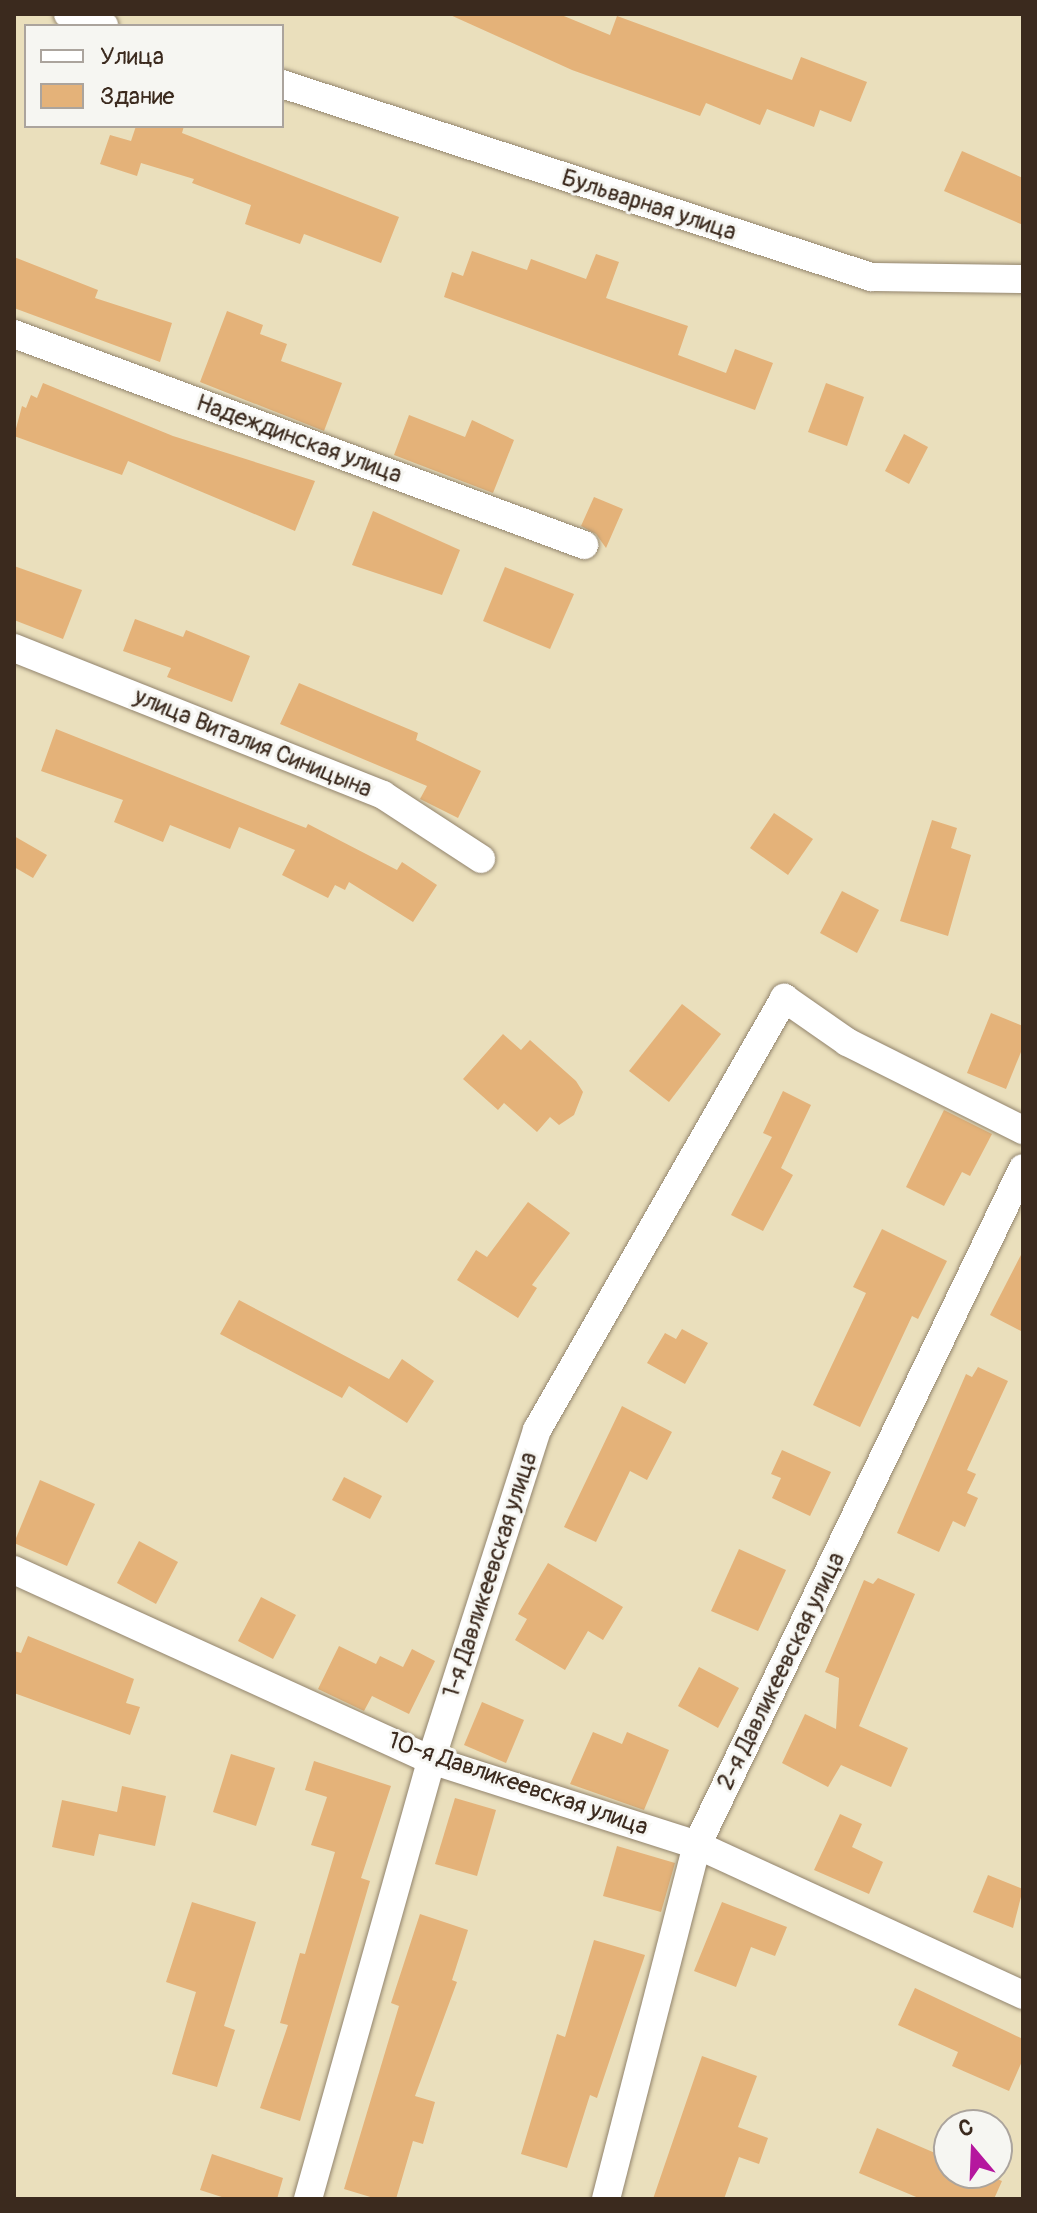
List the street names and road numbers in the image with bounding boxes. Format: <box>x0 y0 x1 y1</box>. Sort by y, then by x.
street label: Бульварная улица <box>558 163 740 247</box>
street label: Надеждинская улица <box>192 388 406 490</box>
street label: улица Виталия Синицына <box>130 682 376 804</box>
street label: 1-я Давликеевская улица <box>437 1449 543 1701</box>
street label: 2-я Давликеевская улица <box>711 1548 851 1794</box>
street label: 10-я Давликеевская улица <box>384 1726 652 1842</box>

